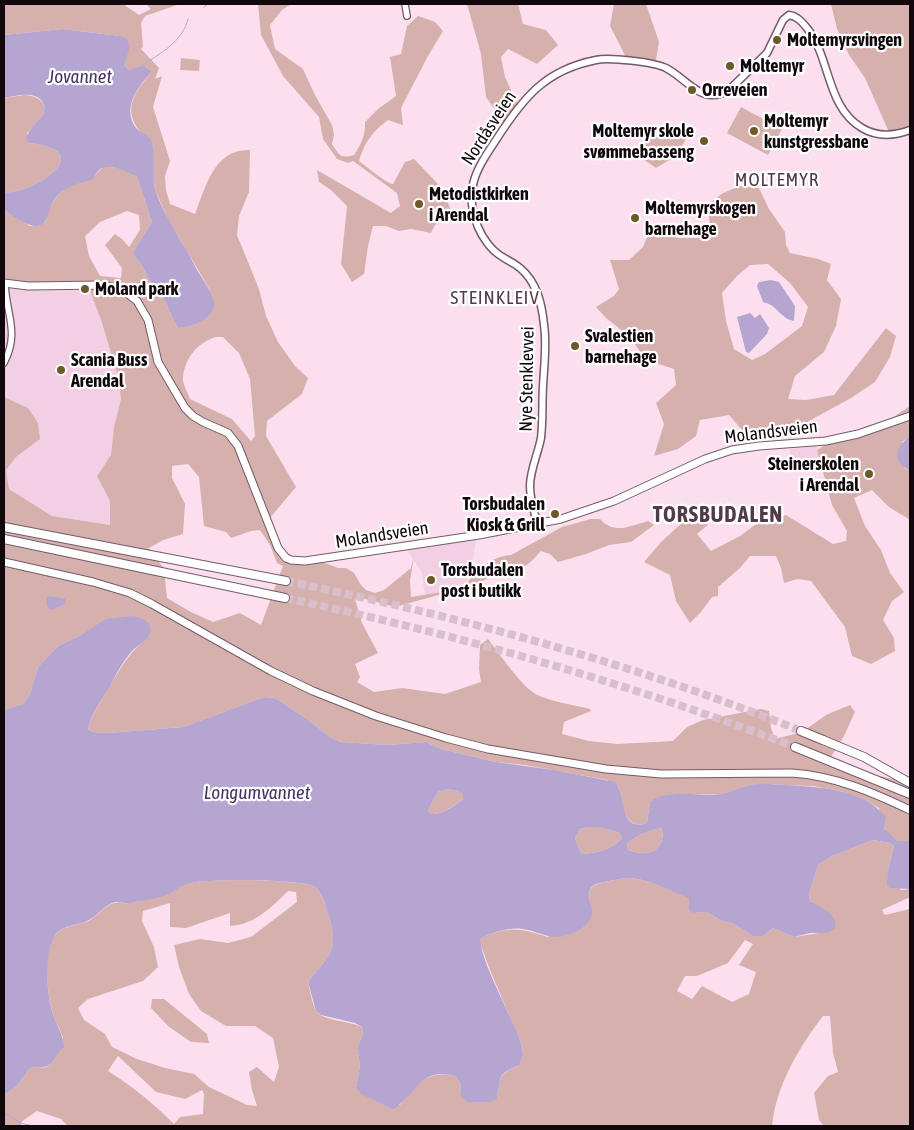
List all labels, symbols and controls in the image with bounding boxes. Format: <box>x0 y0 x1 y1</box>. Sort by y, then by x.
place label: Moltemyrsvingen <box>787 29 902 51</box>
marker: Moltemyrsvingen <box>771 34 783 46</box>
place label: Moltemyr <box>740 55 804 77</box>
marker: Moltemyr <box>724 60 736 72</box>
water label: Jovannet <box>48 66 112 88</box>
place label: Orreveien <box>702 79 768 101</box>
marker: Orreveien <box>686 84 698 96</box>
street label: Nordåsveien <box>457 87 521 169</box>
place label: Moltemyr kunstgressbane <box>764 110 869 152</box>
place label: Moltemyr skole svømmebasseng <box>584 120 694 162</box>
marker: Moltemyr kunstgressbane <box>748 125 760 137</box>
marker: Moltemyr skole svømmebasseng <box>698 135 710 147</box>
district label: MOLTEMYR <box>734 169 820 191</box>
place label: Metodistkirken i Arendal <box>429 183 529 225</box>
place label: Moltemyrskogen barnehage <box>645 197 756 240</box>
marker: Metodistkirken i Arendal <box>413 198 425 210</box>
marker: Moltemyrskogen barnehage <box>629 212 641 224</box>
place label: Moland park <box>95 278 179 300</box>
marker: Moland park <box>79 283 91 295</box>
district label: STEINKLEIV <box>449 287 541 309</box>
place label: Svalestien barnehage <box>585 325 657 368</box>
street label: Nye Stenklevvei <box>515 326 539 432</box>
marker: Svalestien barnehage <box>569 340 581 352</box>
place label: Scania Buss Arendal <box>71 349 147 392</box>
marker: Scania Buss Arendal <box>55 364 67 376</box>
street label: Molandsveien <box>723 416 819 448</box>
place label: Steinerskolen i Arendal <box>768 453 859 496</box>
marker: Steinerskolen i Arendal <box>863 468 875 480</box>
place label: Torsbudalen Kiosk & Grill <box>462 493 545 536</box>
district label: TORSBUDALEN <box>651 502 785 528</box>
marker: Torsbudalen Kiosk & Grill <box>549 508 561 520</box>
street label: Molandsveien <box>334 517 430 553</box>
place label: Torsbudalen post i butikk <box>441 559 524 602</box>
marker: Torsbudalen post i butikk <box>425 574 437 586</box>
water label: Longumvannet <box>204 782 310 804</box>

